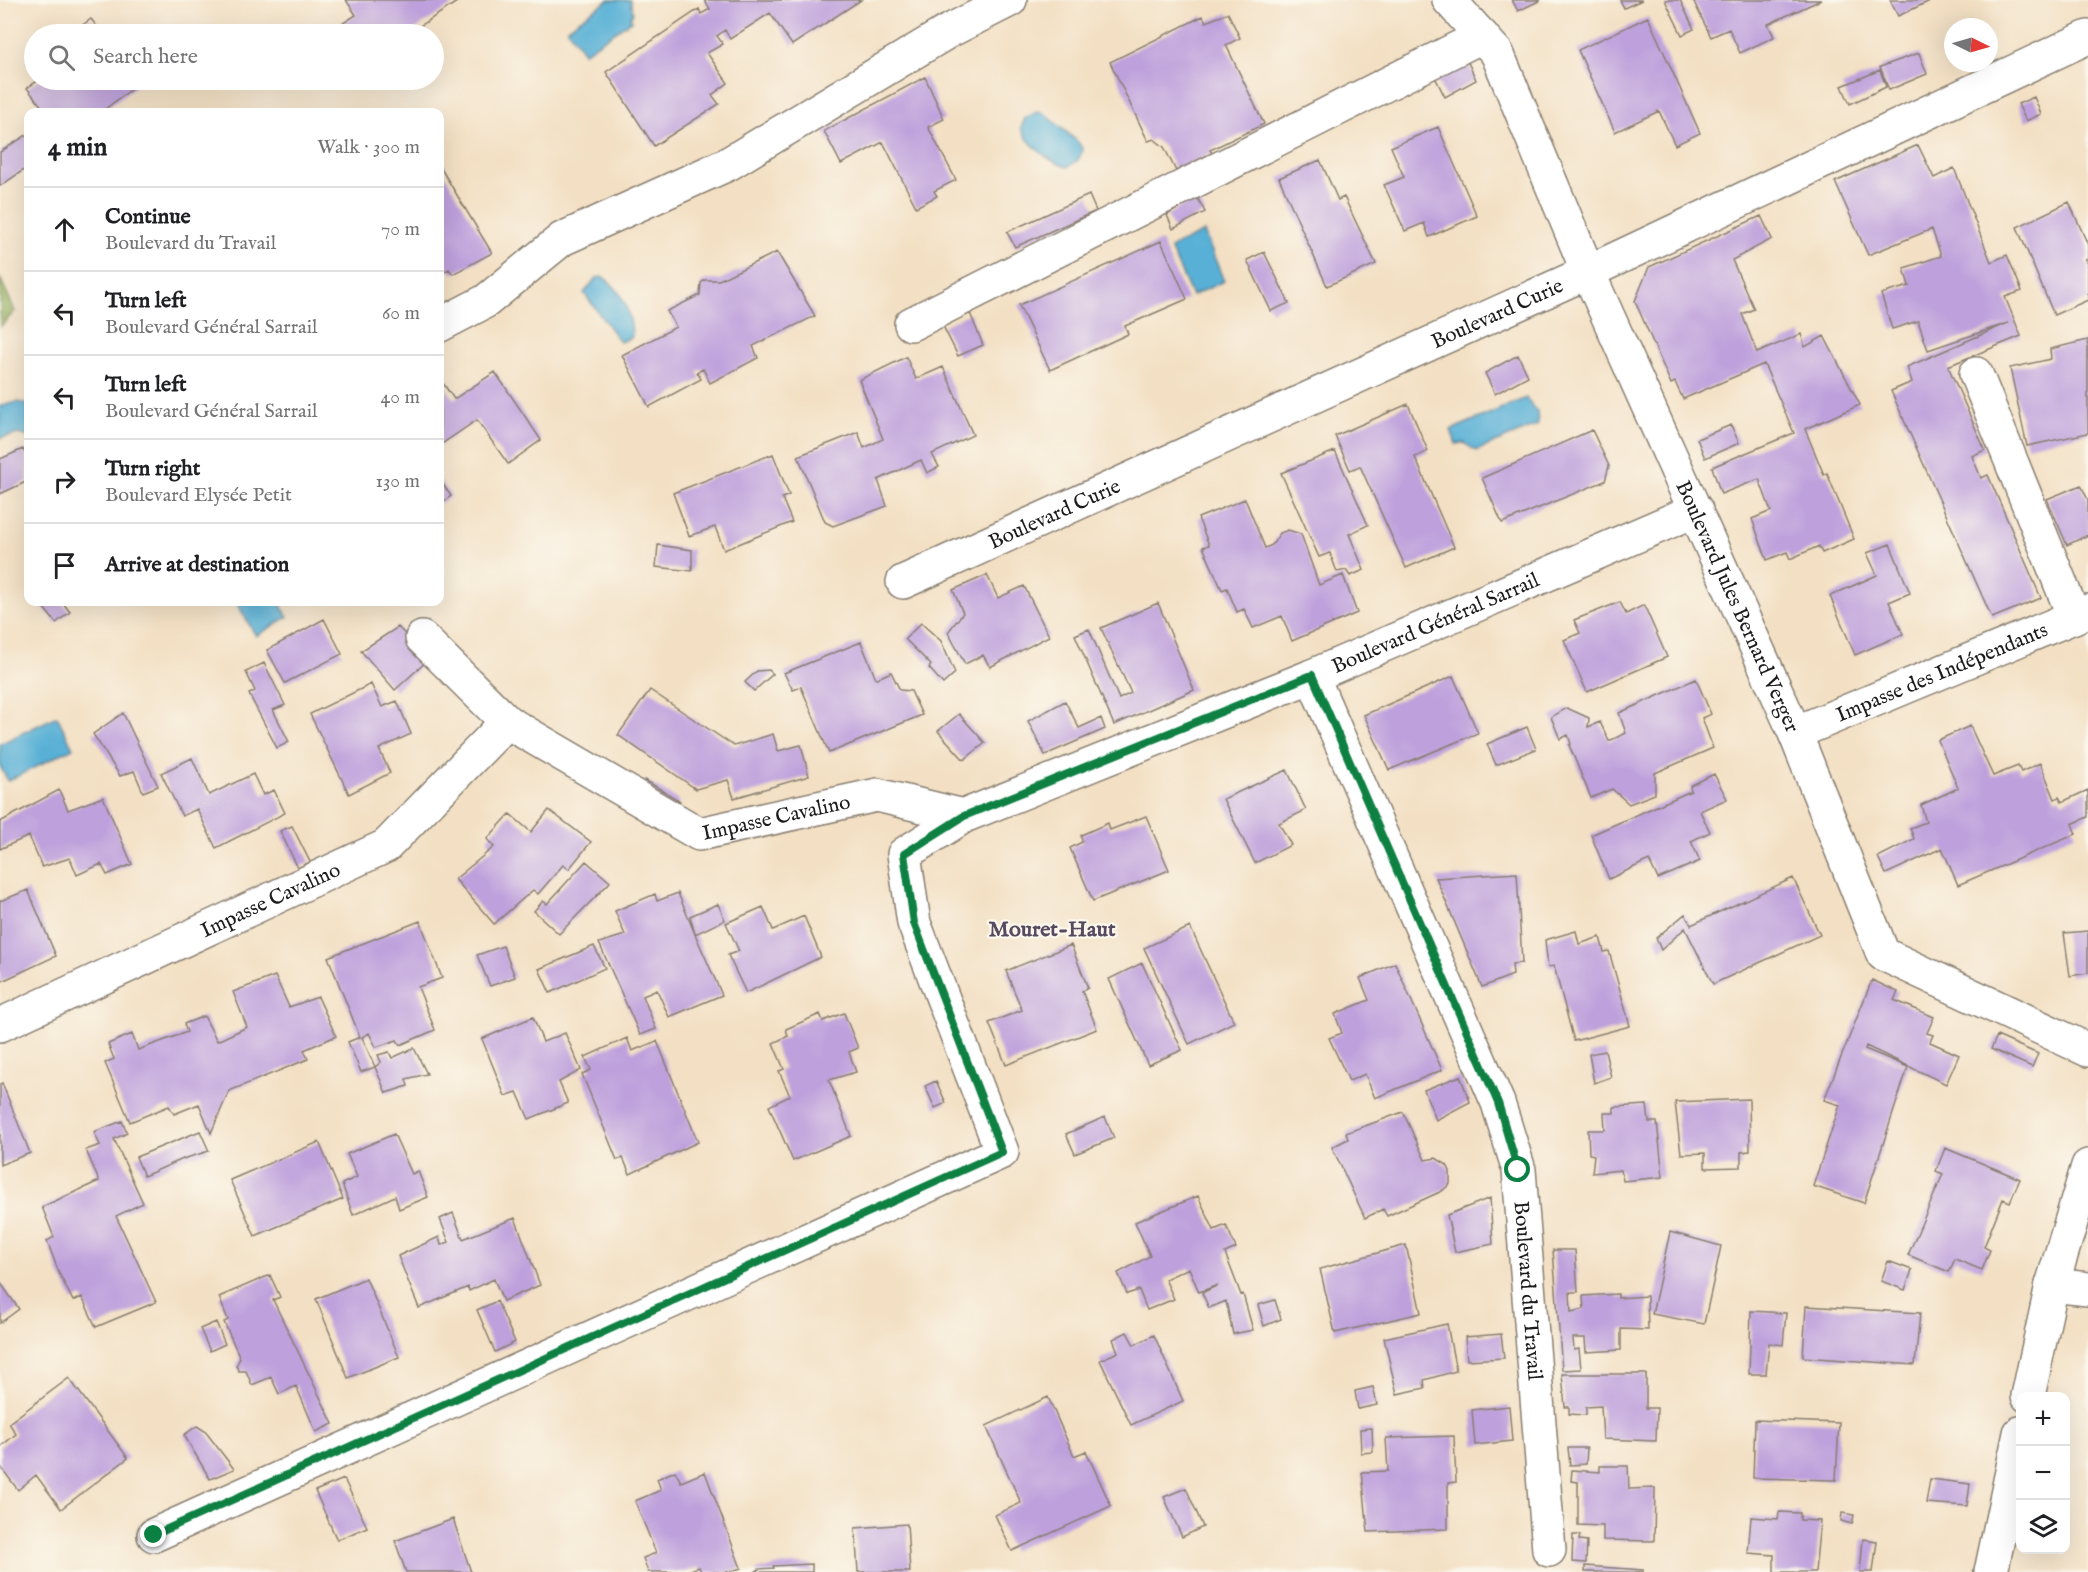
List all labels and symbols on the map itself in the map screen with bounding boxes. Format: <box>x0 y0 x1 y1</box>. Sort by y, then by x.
north arrow <box>1944 18 1998 72</box>
street label: Boulevard Curie <box>1427 273 1568 356</box>
street label: Boulevard Curie <box>985 473 1125 556</box>
street label: Boulevard Jules Bernard Verger <box>1668 477 1805 737</box>
street label: Boulevard Général Sarrail <box>1328 567 1544 681</box>
street label: Impasse des Indépendants <box>1832 617 2052 729</box>
street label: Impasse Cavalino <box>700 789 853 848</box>
street label: Impasse Cavalino <box>197 857 345 945</box>
district label: Mouret-Haut <box>989 916 1116 944</box>
route start <box>1504 1156 1530 1182</box>
street label: Boulevard du Travail <box>1506 1200 1548 1382</box>
route end <box>140 1521 166 1547</box>

